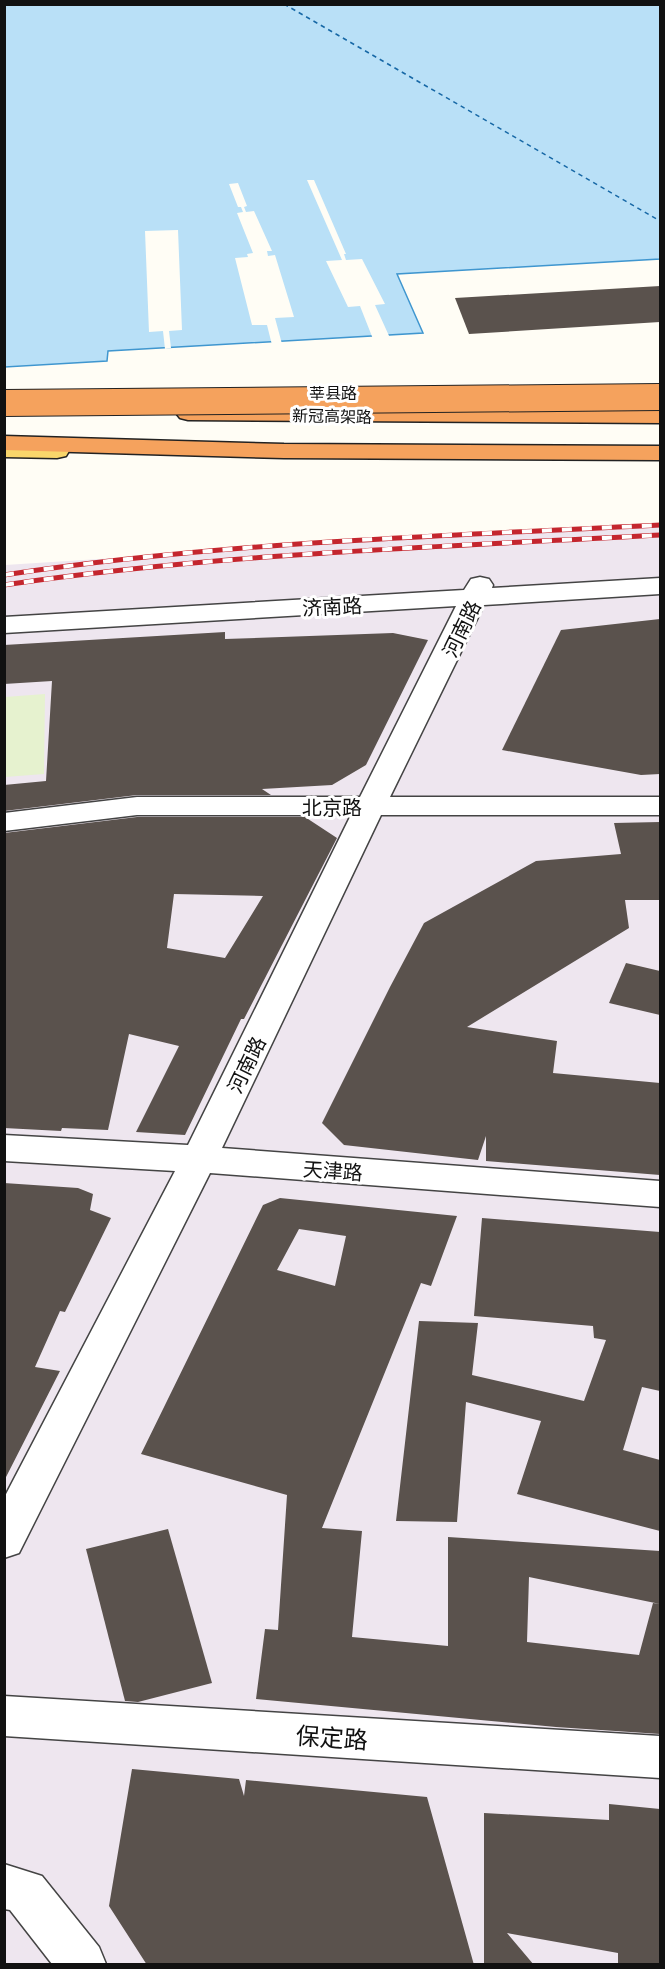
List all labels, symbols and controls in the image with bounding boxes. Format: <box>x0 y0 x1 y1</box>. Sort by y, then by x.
street label: 莘县路 <box>309 380 357 404</box>
street label: 新冠高架路 <box>292 402 372 428</box>
street label: 济南路 <box>301 588 363 622</box>
street label: 河南路 <box>433 594 487 662</box>
street label: 北京路 <box>302 791 362 821</box>
street label: 河南路 <box>218 1030 272 1098</box>
street label: 天津路 <box>302 1152 364 1186</box>
street label: 保定路 <box>295 1716 369 1756</box>

